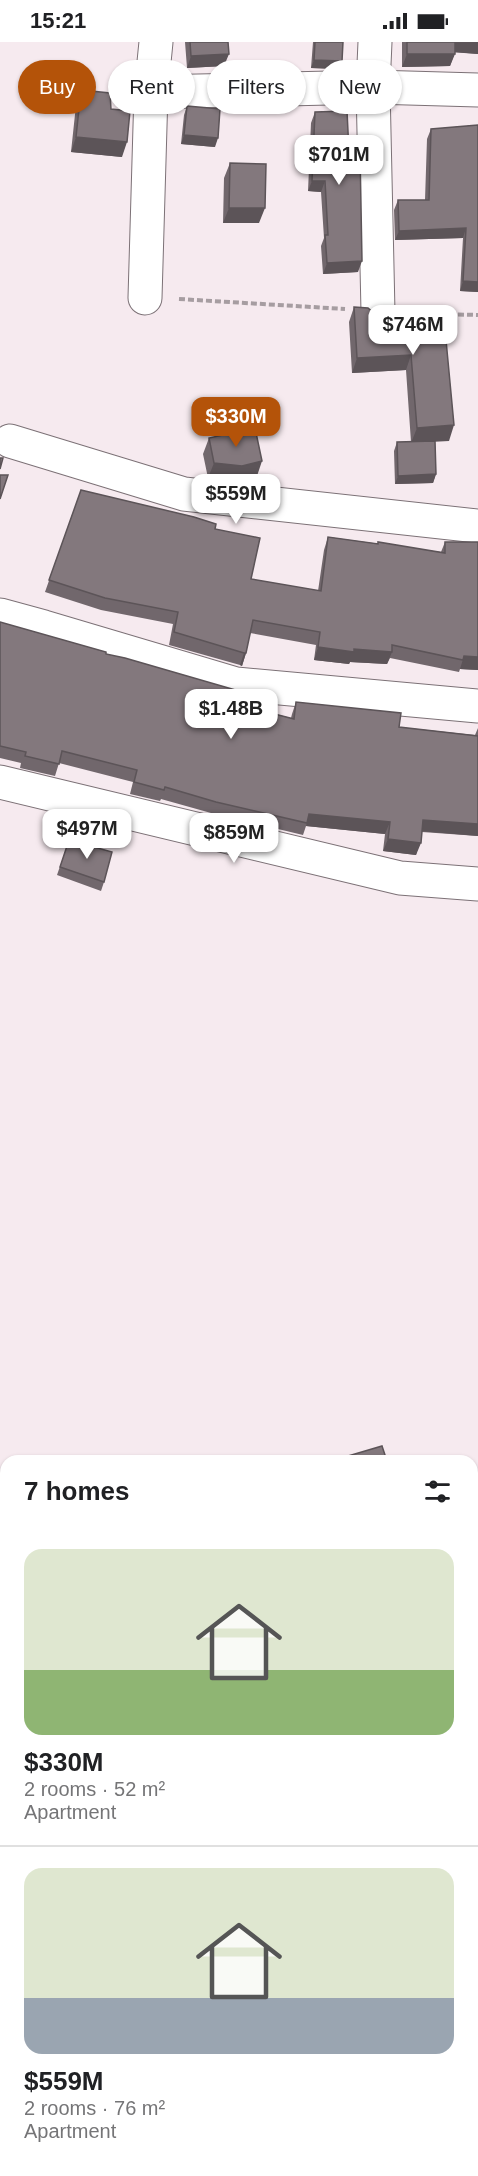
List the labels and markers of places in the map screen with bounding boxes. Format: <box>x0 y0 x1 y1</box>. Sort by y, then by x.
pin: $701M <box>297 135 381 186</box>
pin: $746M <box>371 305 455 356</box>
pin: $330M <box>194 397 278 448</box>
pin: $559M <box>194 474 278 525</box>
pin: $1.48B <box>182 689 280 740</box>
pin: $497M <box>45 809 129 860</box>
pin: $859M <box>192 813 276 864</box>

